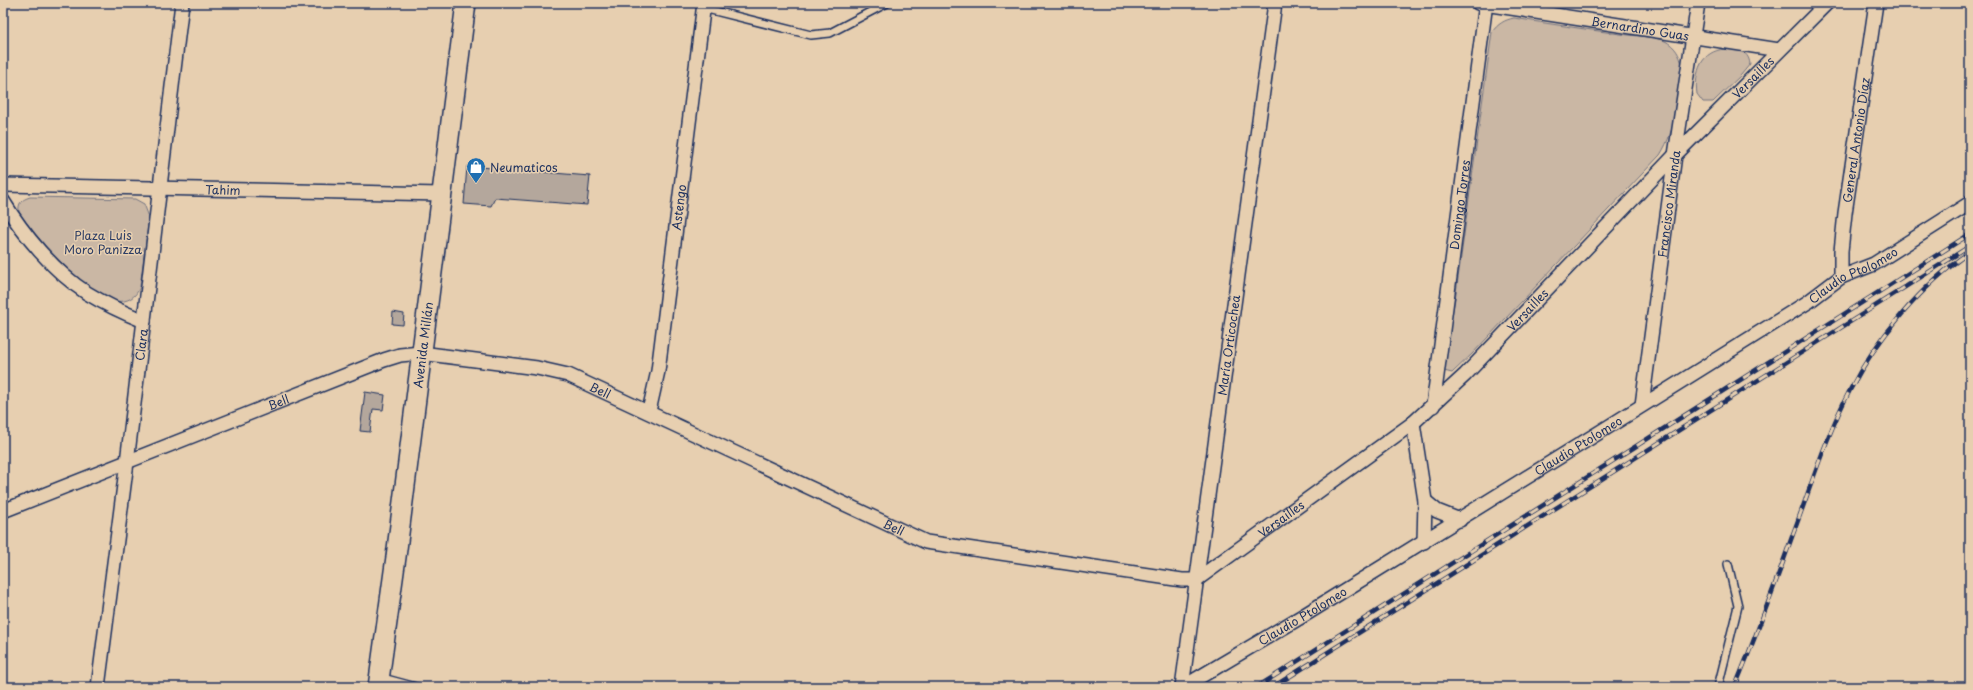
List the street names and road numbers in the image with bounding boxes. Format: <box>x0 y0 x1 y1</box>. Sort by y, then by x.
street label: Bernardino Guas <box>1590 12 1691 45</box>
street label: Versailles <box>1728 52 1778 102</box>
street label: General Antonio Díaz <box>1838 76 1874 204</box>
street label: Francisco Miranda <box>1653 148 1685 259</box>
street label: Domingo Torres <box>1445 158 1474 251</box>
street label: Tahim <box>205 180 241 199</box>
street label: Astengo <box>667 183 690 231</box>
street label: Claudio Ptolomeo <box>1805 242 1901 308</box>
street label: Versailles <box>1502 284 1553 335</box>
street label: María Orticochea <box>1213 293 1244 397</box>
street label: Avenida Millán <box>408 301 437 389</box>
street label: Clara <box>130 327 152 362</box>
street label: Bell <box>587 377 614 403</box>
street label: Bell <box>265 390 292 414</box>
street label: Claudio Ptolomeo <box>1531 411 1626 480</box>
street label: Versailles <box>1254 495 1308 542</box>
street label: Bell <box>880 514 908 540</box>
street label: Claudio Ptolomeo <box>1255 582 1350 649</box>

